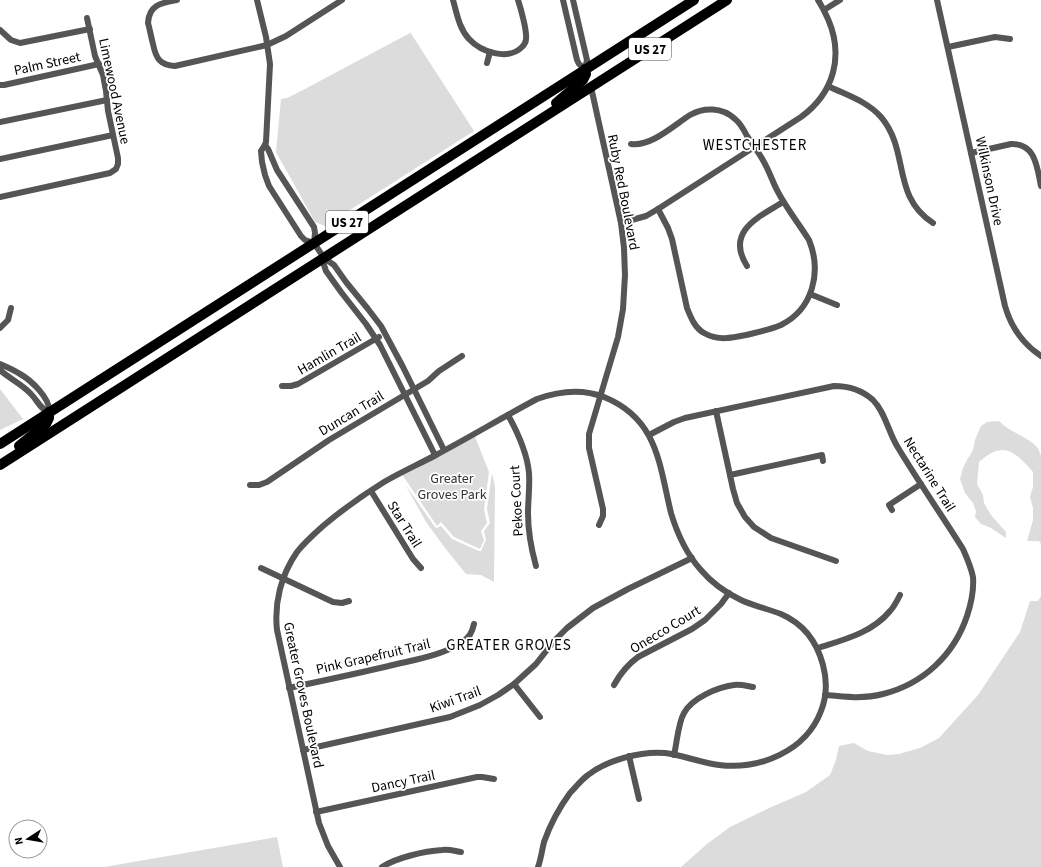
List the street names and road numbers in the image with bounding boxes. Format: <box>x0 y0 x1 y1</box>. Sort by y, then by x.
street label: Limewood Avenue <box>93 36 135 146</box>
road number: US 27 <box>629 38 671 60</box>
street label: Palm Street <box>12 47 83 81</box>
street label: Ruby Red Boulevard <box>602 132 644 252</box>
street label: Wilkinson Drive <box>970 135 1008 228</box>
road number: US 27 <box>326 211 368 233</box>
street label: Hamlin Trail <box>294 327 365 380</box>
street label: Duncan Trail <box>315 386 388 441</box>
street label: Nectarine Trail <box>898 433 960 516</box>
street label: Pekoe Court <box>505 465 529 537</box>
street label: Star Trail <box>382 497 427 552</box>
street label: Onecco Court <box>626 601 705 659</box>
street label: Greater Groves Boulevard <box>278 620 328 770</box>
street label: Pink Grapefruit Trail <box>314 634 433 680</box>
street label: Kiwi Trail <box>427 681 484 718</box>
street label: Dancy Trail <box>370 765 437 798</box>

